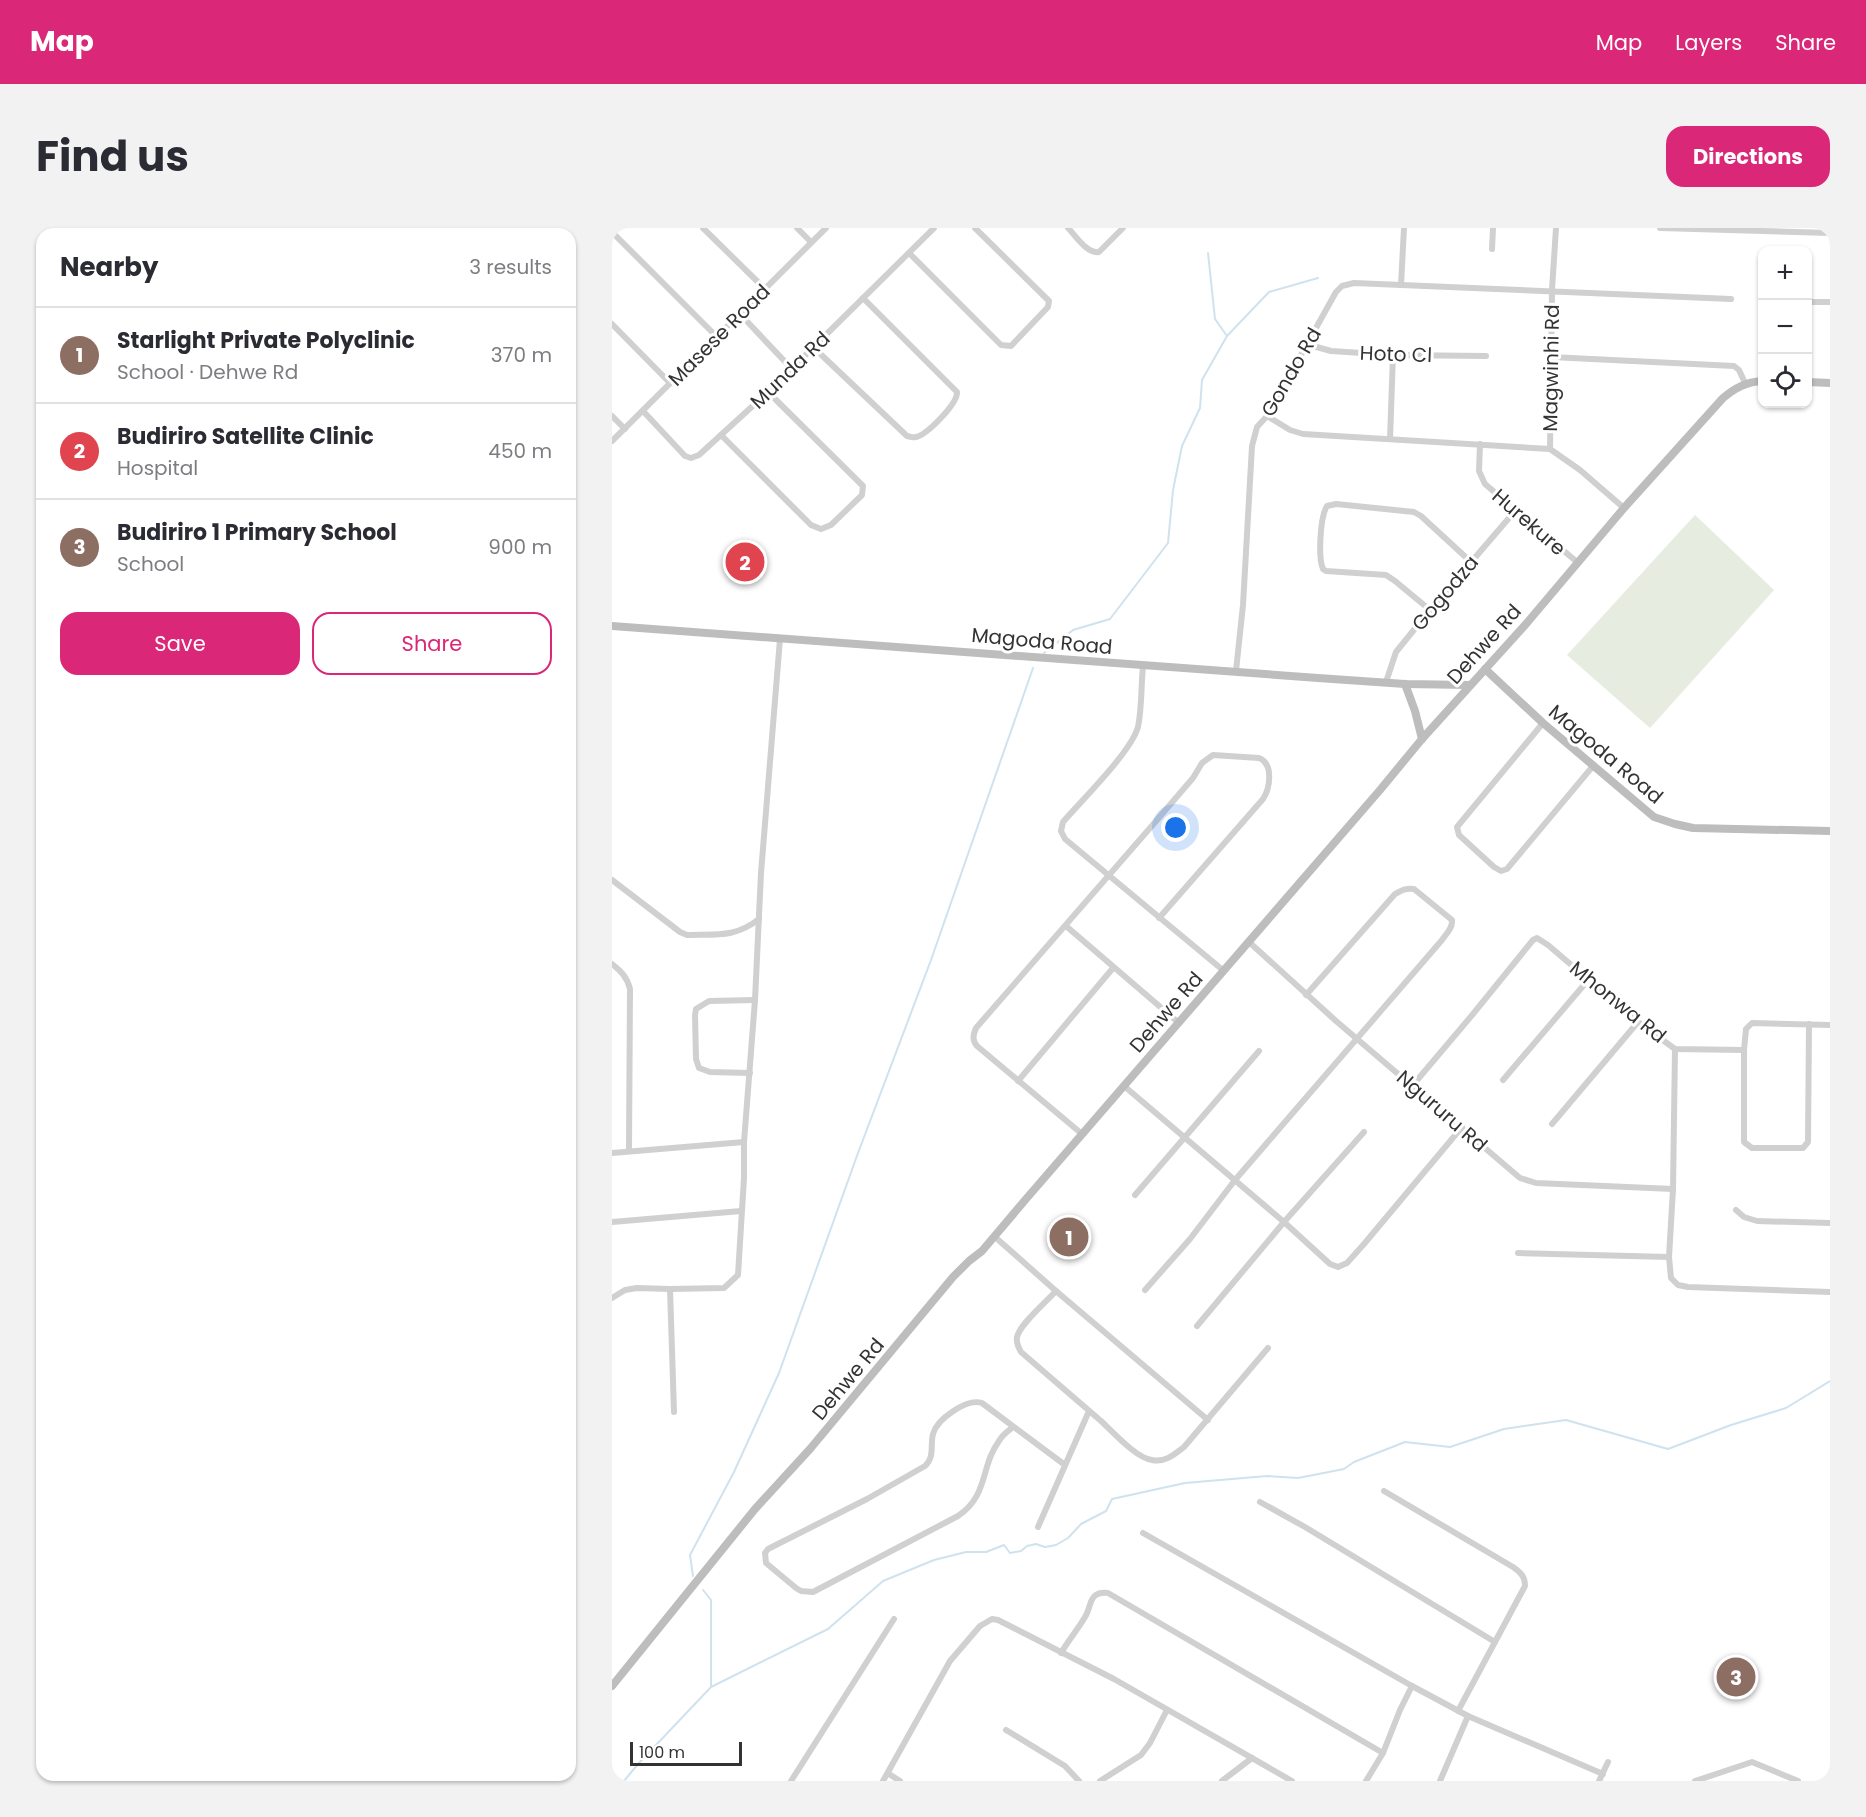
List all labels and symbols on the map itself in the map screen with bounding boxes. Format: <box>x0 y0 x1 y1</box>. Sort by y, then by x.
street label: Masese Road <box>662 278 776 392</box>
street label: Magwinhi Rd <box>1536 304 1566 432</box>
street label: Gondo Rd <box>1254 322 1328 422</box>
street label: Munda Rd <box>744 325 836 415</box>
street label: Hoto Cl <box>1359 339 1433 369</box>
street label: Hurekure <box>1486 482 1572 562</box>
pin: 2 <box>726 540 764 584</box>
street label: Gogodza <box>1405 549 1485 637</box>
street label: Dehwe Rd <box>1440 598 1528 690</box>
street label: Magoda Road <box>970 621 1114 661</box>
street label: Magoda Road <box>1543 698 1669 810</box>
your location <box>1161 813 1190 842</box>
street label: Mhonwa Rd <box>1564 954 1672 1050</box>
street label: Dehwe Rd <box>1123 965 1209 1059</box>
street label: Ngururu Rd <box>1391 1064 1493 1158</box>
pin: 1 <box>1050 1214 1088 1260</box>
street label: Dehwe Rd <box>805 1332 891 1426</box>
pin: 3 <box>1716 1654 1756 1700</box>
scale bar <box>630 1739 742 1766</box>

